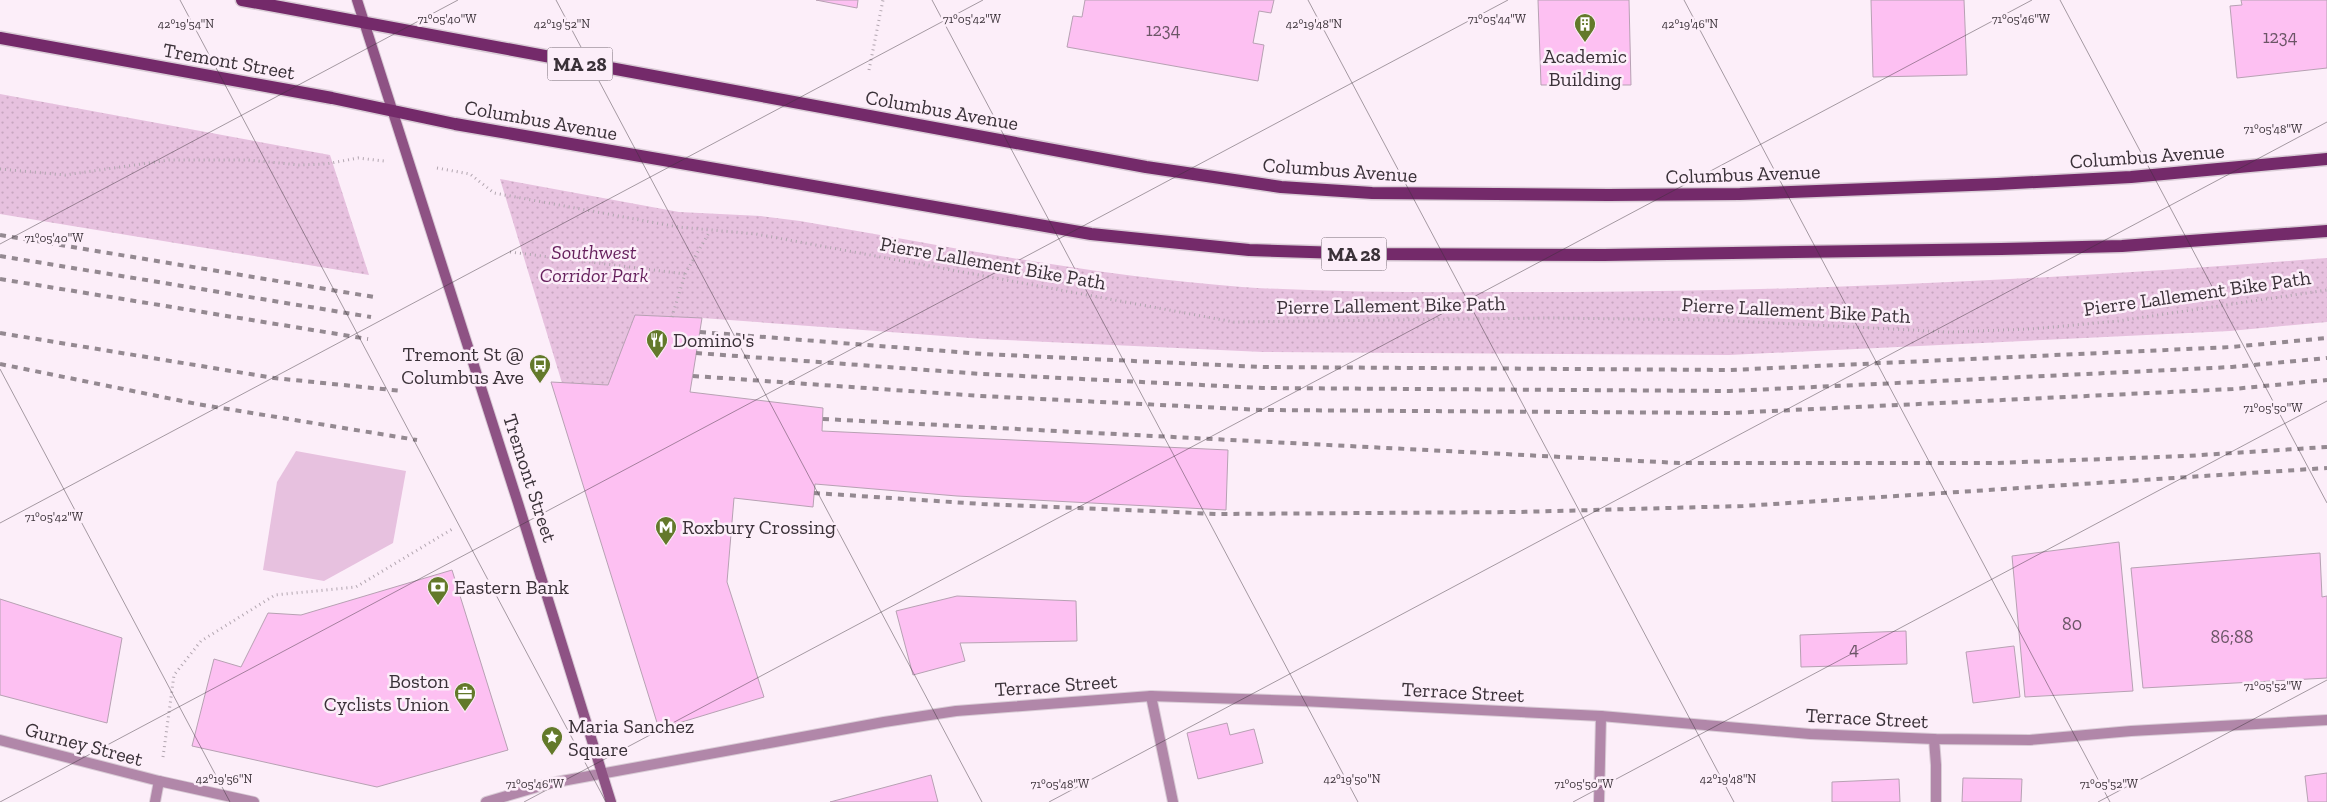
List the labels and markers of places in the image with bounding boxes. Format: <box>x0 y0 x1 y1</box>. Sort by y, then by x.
building icon: Academic Building <box>1573 12 1597 43</box>
place label: Academic Building <box>1543 44 1627 91</box>
restaurant icon: Domino's <box>645 328 669 359</box>
place label: Domino's <box>673 328 754 352</box>
place label: Tremont St @ Columbus Ave <box>401 342 524 389</box>
bus stop icon: Tremont St @ Columbus Ave <box>528 353 552 384</box>
metro station icon: Roxbury Crossing <box>654 515 678 546</box>
place label: Roxbury Crossing <box>682 515 836 539</box>
bank icon: Eastern Bank <box>426 575 450 606</box>
place label: Eastern Bank <box>454 575 570 599</box>
place label: Boston Cyclists Union <box>324 669 450 716</box>
office icon: Boston Cyclists Union <box>453 681 477 712</box>
place label: Maria Sanchez Square <box>568 714 694 761</box>
place icon: Maria Sanchez Square <box>540 725 564 756</box>

